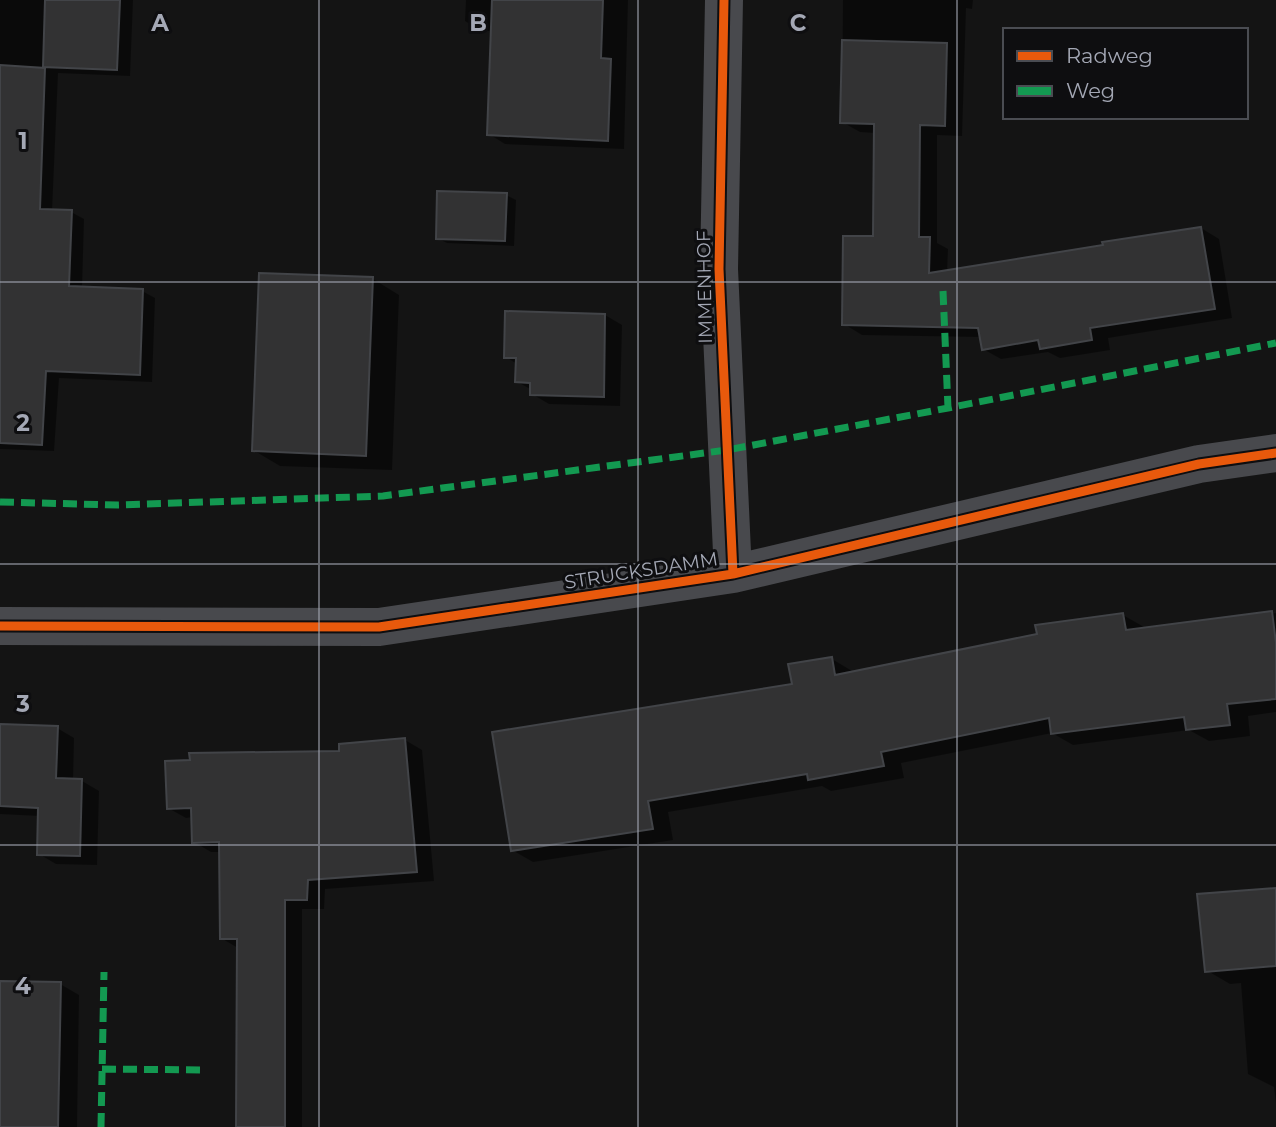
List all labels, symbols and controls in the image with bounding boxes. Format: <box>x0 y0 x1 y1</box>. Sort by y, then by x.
text: A <box>150 9 169 37</box>
text: B <box>469 9 487 37</box>
text: C <box>790 9 807 37</box>
legend <box>1003 28 1248 119</box>
text: Radweg <box>1066 43 1153 68</box>
text: Weg <box>1066 78 1115 103</box>
text: 1 <box>18 127 28 155</box>
street label: IMMENHOF <box>692 230 717 344</box>
text: 2 <box>16 409 30 437</box>
street label: STRUCKSDAMM <box>563 547 719 594</box>
text: 3 <box>15 690 30 718</box>
text: 4 <box>15 972 31 1000</box>

